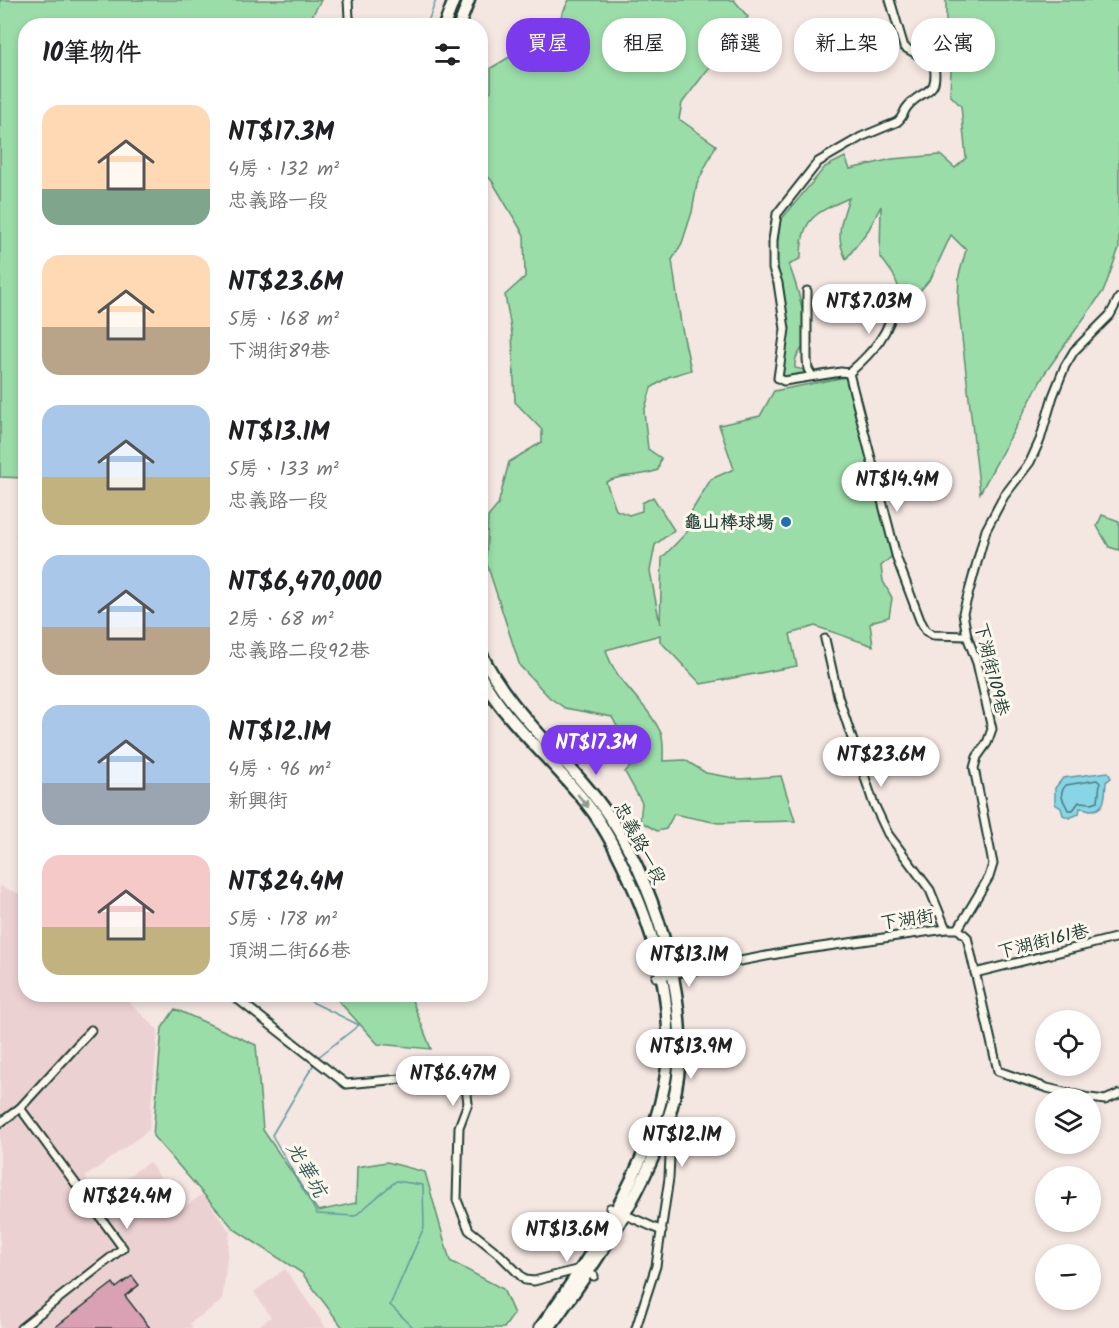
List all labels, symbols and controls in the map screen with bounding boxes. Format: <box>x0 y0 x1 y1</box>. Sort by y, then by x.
chip: 買屋 <box>506 18 590 72</box>
chip: 租屋 <box>602 18 686 72</box>
chip: 篩選 <box>698 18 782 72</box>
chip: 新上架 <box>794 18 899 72</box>
chip: 公寓 <box>911 18 995 72</box>
text: 10筆物件 <box>42 33 141 75</box>
icon: filters <box>431 38 464 71</box>
text: NT$17.3M <box>228 112 334 154</box>
icon: home <box>90 129 162 201</box>
text: 4房 · 132 m² <box>228 154 339 186</box>
text: 忠義路一段 <box>228 186 328 218</box>
text: NT$23.6M <box>228 262 343 304</box>
icon: home <box>90 279 162 351</box>
pin: NT$7.03M <box>807 284 931 335</box>
text: NT$7.03M <box>826 287 912 319</box>
text: 5房 · 168 m² <box>228 304 339 336</box>
text: 下湖街89巷 <box>228 336 330 368</box>
text: NT$13.1M <box>228 412 330 454</box>
icon: home <box>90 429 162 501</box>
text: 5房 · 133 m² <box>228 454 339 486</box>
pin: NT$14.4M <box>835 462 959 513</box>
text: NT$14.4M <box>855 465 939 497</box>
text: 忠義路一段 <box>228 486 328 518</box>
place label: 龜山棒球場 <box>684 509 774 538</box>
marker: 龜山棒球場 <box>779 515 793 529</box>
text: NT$6,470,000 <box>228 562 381 604</box>
icon: home <box>90 579 162 651</box>
text: 2房 · 68 m² <box>228 604 334 636</box>
street label: 下湖街109巷 <box>965 620 1016 719</box>
text: 忠義路二段92巷 <box>228 636 369 668</box>
text: NT$12.1M <box>228 712 331 754</box>
pin: NT$17.3M <box>534 725 658 776</box>
text: NT$17.3M <box>555 728 637 760</box>
icon: home <box>90 729 162 801</box>
pin: NT$23.6M <box>819 737 943 788</box>
text: NT$23.6M <box>837 740 925 772</box>
text: 4房 · 96 m² <box>228 754 331 786</box>
text: 新興街 <box>228 786 288 818</box>
one-way arrow <box>577 793 590 809</box>
street label: 忠義路一段 <box>605 797 673 890</box>
text: NT$24.4M <box>228 862 343 904</box>
icon: home <box>90 879 162 951</box>
street label: 下湖街 <box>878 902 936 939</box>
text: 5房 · 178 m² <box>228 904 337 936</box>
street label: 下湖街161巷 <box>995 917 1092 968</box>
text: 頂湖二街66巷 <box>228 936 350 968</box>
pin: NT$13.1M <box>627 937 751 988</box>
text: NT$13.1M <box>650 940 728 972</box>
map controls <box>1035 1010 1101 1310</box>
button: locate <box>1035 1010 1101 1076</box>
pin: NT$13.9M <box>629 1029 753 1080</box>
text: NT$13.9M <box>650 1032 732 1064</box>
pin: NT$6.47M <box>391 1056 515 1107</box>
text: NT$6.47M <box>410 1059 496 1091</box>
button: layers <box>1035 1088 1101 1154</box>
pin: NT$12.1M <box>620 1117 744 1168</box>
text: NT$12.1M <box>643 1120 721 1152</box>
water label: 光華坑 <box>276 1136 335 1206</box>
button: + <box>1035 1166 1101 1232</box>
pin: NT$24.4M <box>65 1179 189 1230</box>
text: NT$24.4M <box>83 1182 171 1214</box>
pin: NT$13.6M <box>505 1212 629 1263</box>
text: NT$13.6M <box>525 1215 609 1247</box>
button: − <box>1035 1244 1101 1310</box>

